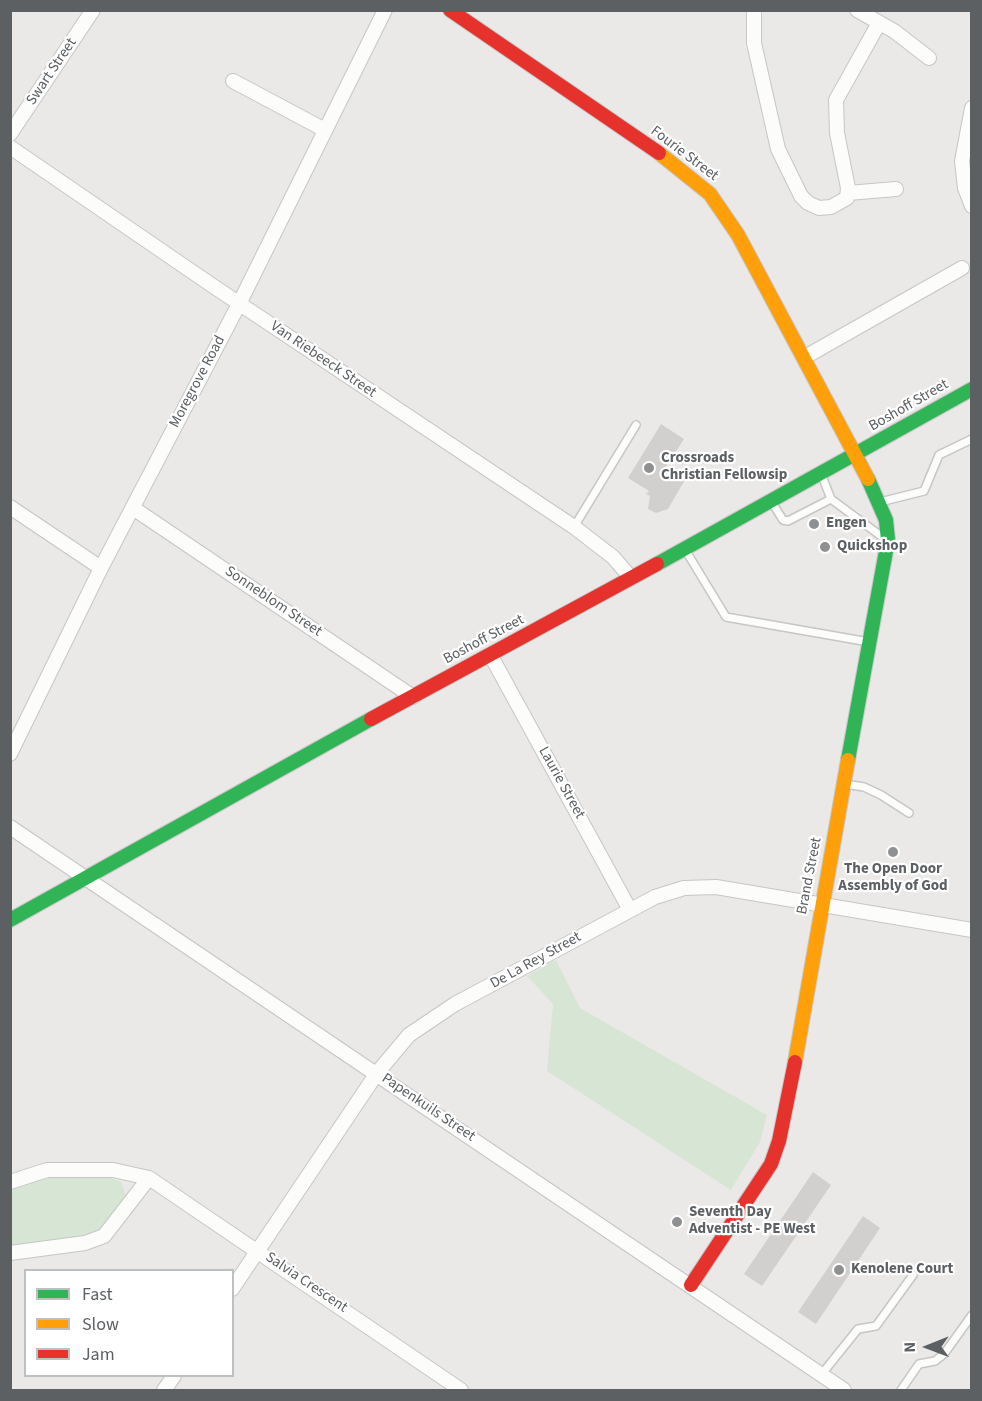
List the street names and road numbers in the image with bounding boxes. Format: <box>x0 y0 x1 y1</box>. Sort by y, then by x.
street label: Swart Street <box>23 35 81 109</box>
street label: Fourie Street <box>646 123 722 185</box>
street label: Van Riebeeck Street <box>267 318 379 402</box>
street label: Moregrove Road <box>166 333 230 431</box>
street label: Boshoff Street <box>866 376 952 436</box>
street label: Sonneblom Street <box>221 563 325 641</box>
street label: Boshoff Street <box>441 611 527 669</box>
street label: Laurie Street <box>534 744 588 822</box>
street label: Brand Street <box>794 836 826 916</box>
street label: De La Rey Street <box>487 929 585 993</box>
street label: Papenkuils Street <box>378 1070 478 1146</box>
street label: Salvia Crescent <box>261 1249 351 1317</box>

